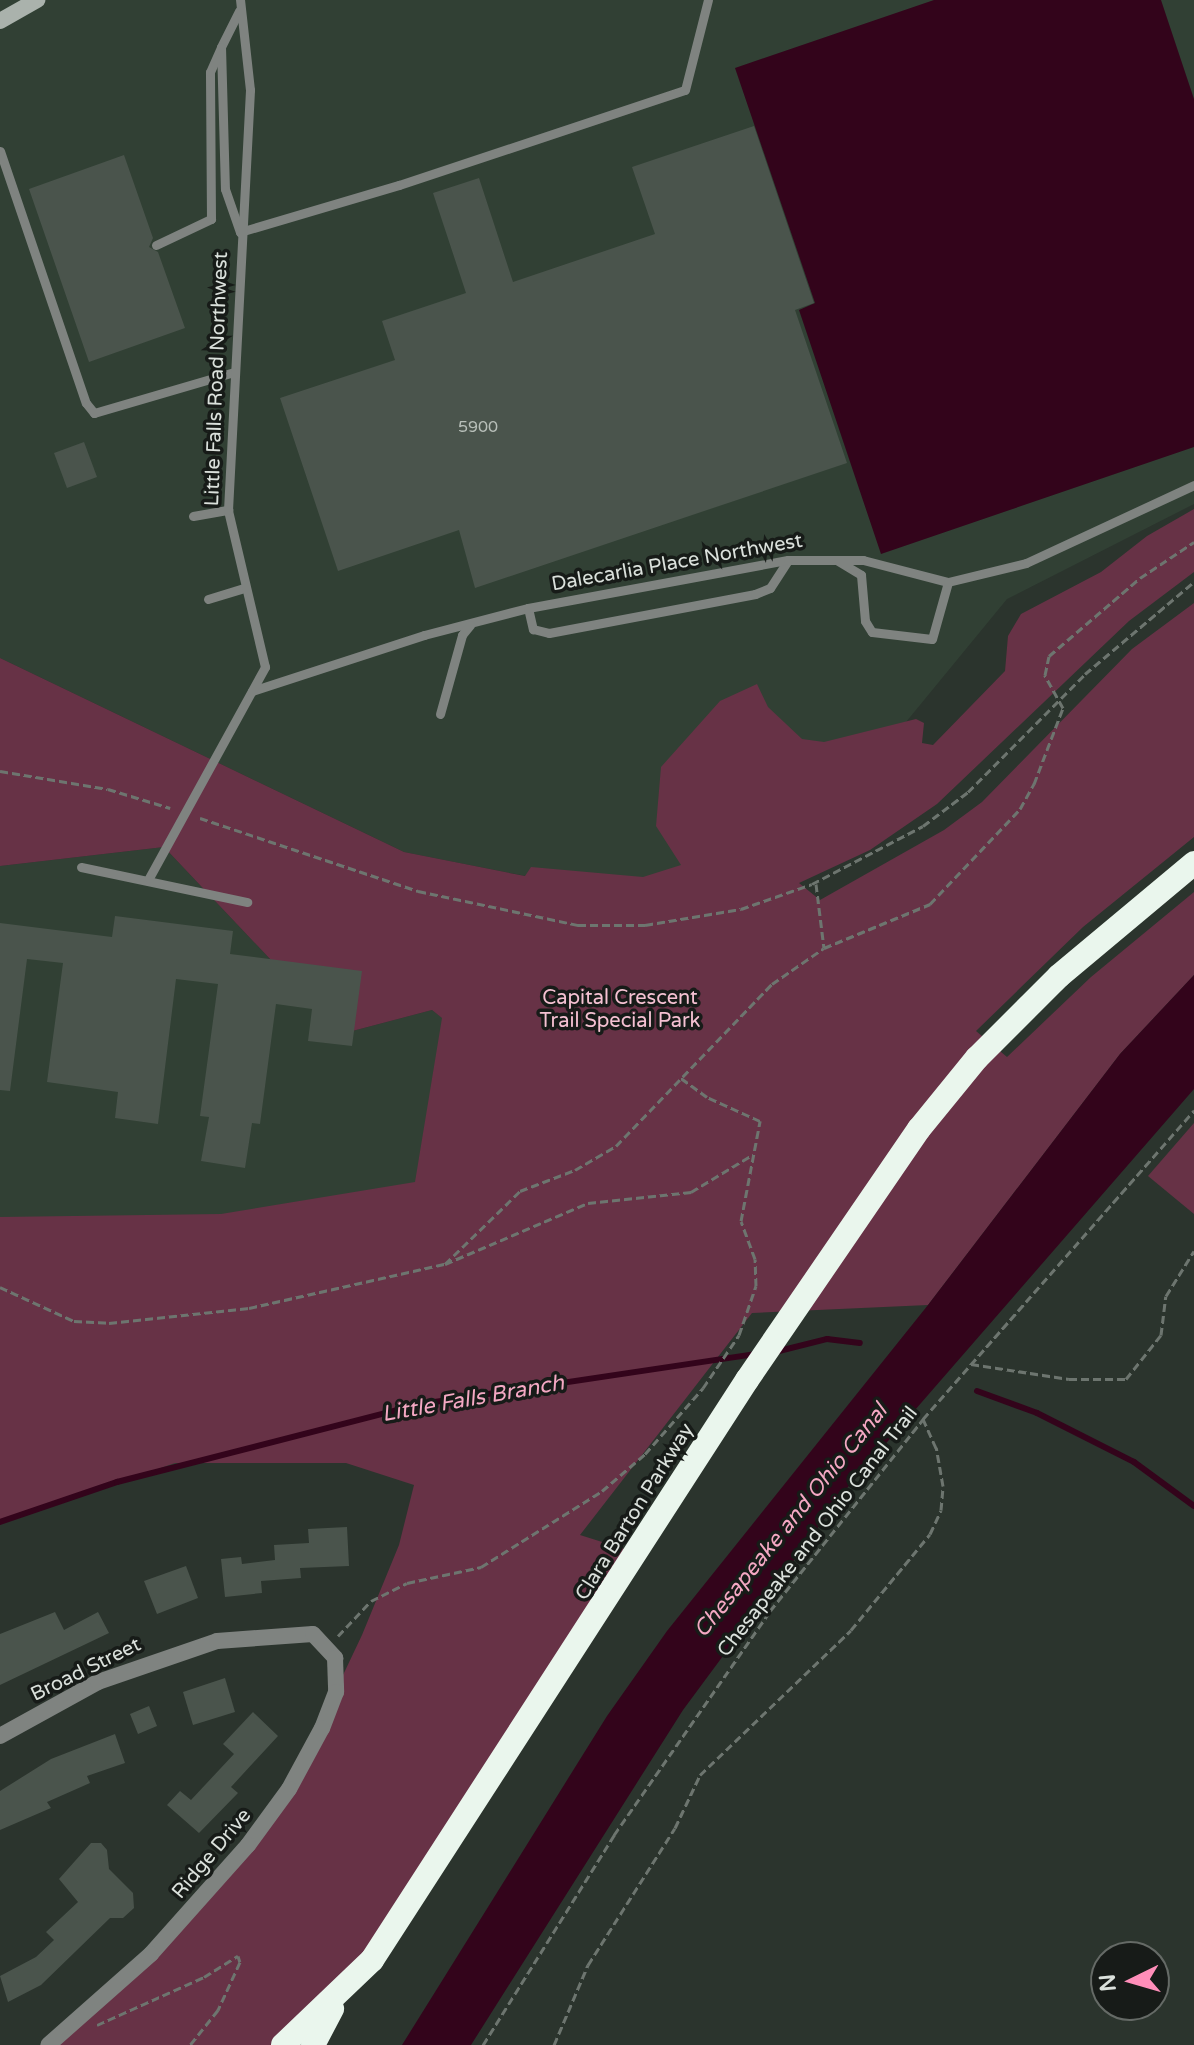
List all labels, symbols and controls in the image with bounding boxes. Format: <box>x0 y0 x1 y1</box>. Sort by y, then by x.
street label: Little Falls Road Northwest <box>201 251 233 507</box>
house number: 5900 <box>458 417 498 437</box>
street label: Dalecarlia Place Northwest <box>550 529 804 597</box>
park label: Capital Crescent Trail Special Park <box>540 987 700 1034</box>
water label: Little Falls Branch <box>380 1370 566 1428</box>
water label: Chesapeake and Ohio Canal <box>689 1399 893 1643</box>
street label: Chesapeake and Ohio Canal Trail <box>713 1402 923 1662</box>
street label: Clara Barton Parkway <box>571 1419 699 1605</box>
street label: Broad Street <box>27 1633 145 1707</box>
street label: Ridge Drive <box>167 1804 257 1904</box>
north arrow <box>1090 1941 1170 2021</box>
text: N <box>1094 1973 1122 1993</box>

